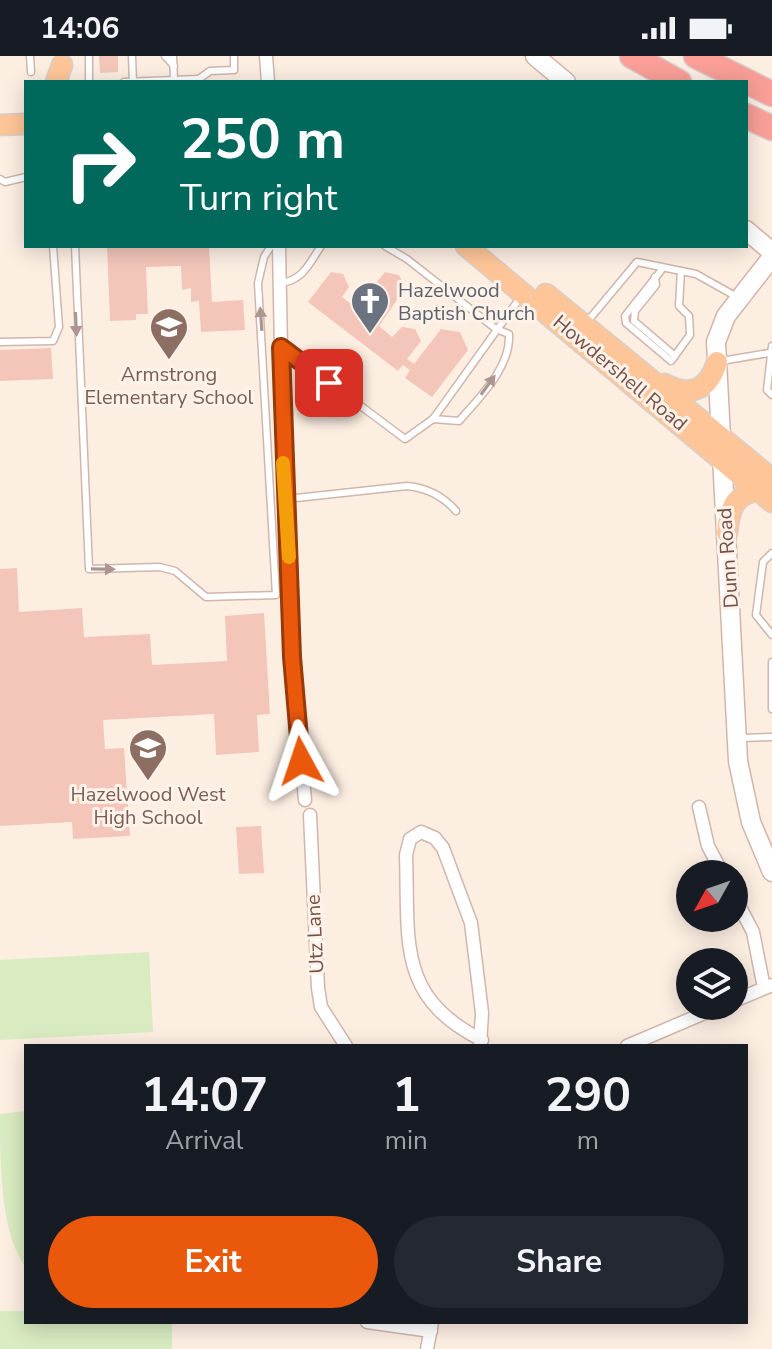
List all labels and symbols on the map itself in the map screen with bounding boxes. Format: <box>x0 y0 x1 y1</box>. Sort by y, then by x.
place label: Hazelwood Baptish Church <box>398 277 535 327</box>
church icon: Hazelwood Baptish Church <box>349 280 391 335</box>
school or university icon: Armstrong Elementary School <box>148 306 190 361</box>
one-way arrow <box>254 306 267 331</box>
street label: Howdershell Road <box>547 309 693 437</box>
one-way arrow <box>70 312 83 337</box>
pin <box>295 349 363 417</box>
place label: Armstrong Elementary School <box>84 361 254 411</box>
one-way arrow <box>479 375 495 395</box>
street label: Dunn Road <box>711 507 745 609</box>
one-way arrow <box>91 563 116 575</box>
position arrow <box>259 719 343 803</box>
school or university icon: Hazelwood West High School <box>127 727 169 782</box>
place label: Hazelwood West High School <box>71 781 226 831</box>
north arrow <box>676 860 748 932</box>
street label: Utz Lane <box>299 894 331 974</box>

